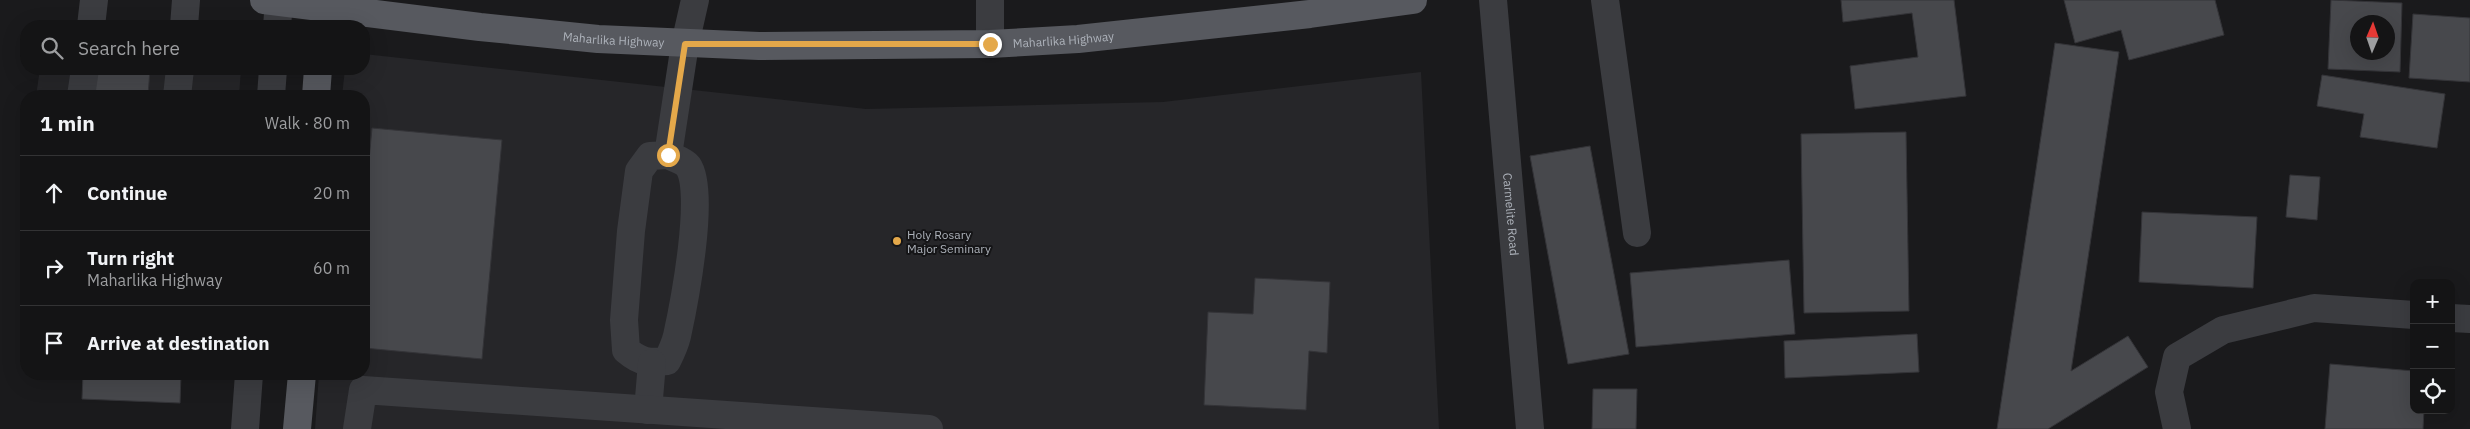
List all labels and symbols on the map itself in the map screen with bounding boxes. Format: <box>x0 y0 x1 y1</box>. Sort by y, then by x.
north arrow <box>2350 15 2395 60</box>
street label: Maharlika Highway <box>562 28 665 49</box>
street label: Maharlika Highway <box>1012 28 1115 50</box>
route end <box>979 33 1002 56</box>
route start <box>657 144 680 167</box>
street label: Carmelite Road <box>1500 172 1523 256</box>
place label: Holy Rosary Major Seminary <box>907 227 991 256</box>
marker: Holy Rosary Major Seminary <box>891 235 903 247</box>

